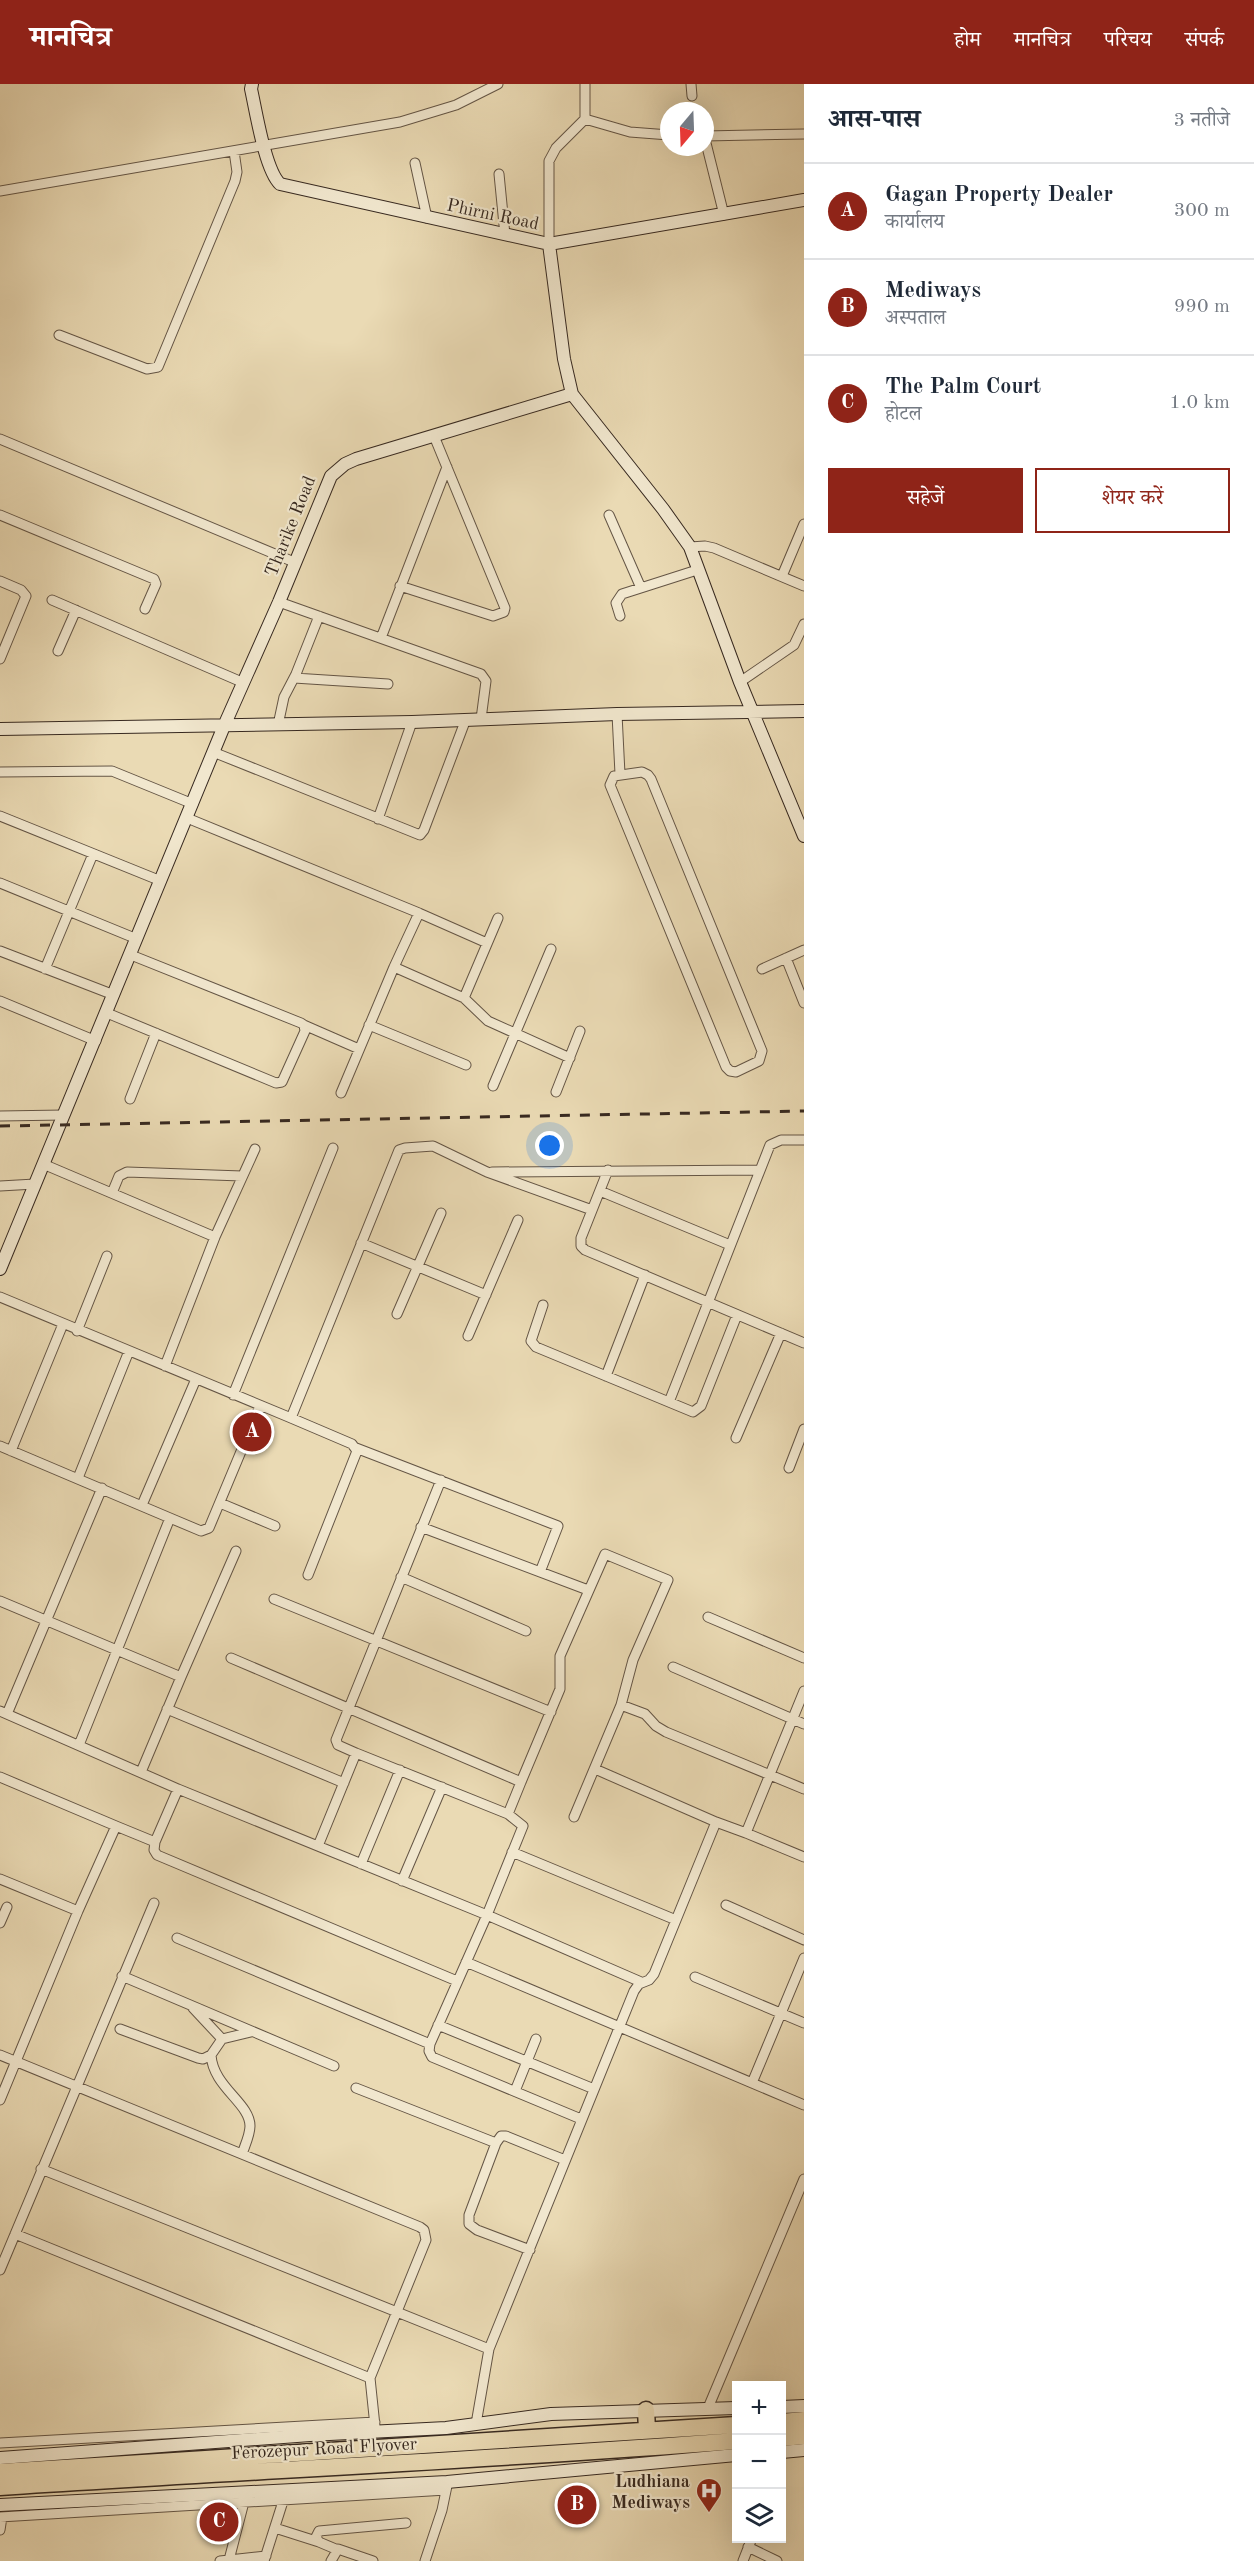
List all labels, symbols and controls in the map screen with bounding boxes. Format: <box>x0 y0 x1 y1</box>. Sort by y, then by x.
text: मानचित्र <box>30 25 112 53</box>
text: होम <box>954 30 981 51</box>
text: मानचित्र <box>1014 30 1071 51</box>
text: परिचय <box>1104 30 1152 51</box>
text: संपर्क <box>1185 30 1224 51</box>
north arrow <box>660 102 714 156</box>
text: आस-पास <box>828 107 920 133</box>
text: 3 नतीजे <box>1173 111 1230 131</box>
text: Gagan Property Dealer <box>885 184 1113 206</box>
street label: Phirni Road <box>445 196 541 234</box>
text: A <box>840 201 855 221</box>
text: 300 m <box>1174 201 1230 221</box>
text: कार्यालय <box>885 213 944 233</box>
text: Mediways <box>885 280 981 302</box>
text: B <box>840 297 855 317</box>
text: 990 m <box>1174 297 1230 317</box>
text: अस्पताल <box>885 309 946 329</box>
text: The Palm Court <box>885 376 1041 398</box>
text: C <box>841 393 854 413</box>
text: 1.0 km <box>1169 393 1230 413</box>
text: होटल <box>885 405 922 425</box>
button: सहेजें <box>828 468 1023 533</box>
button: शेयर करें <box>1035 468 1230 533</box>
street label: Tharike Road <box>263 474 319 579</box>
your location <box>535 1131 564 1160</box>
pin: A <box>232 1410 272 1454</box>
map controls <box>732 2381 786 2543</box>
button: + <box>732 2381 786 2435</box>
street label: Ferozepur Road Flyover <box>231 2435 418 2463</box>
button: − <box>732 2435 786 2489</box>
place label: Ludhiana Mediways <box>611 2473 690 2512</box>
hospital icon: Ludhiana Mediways <box>694 2476 724 2514</box>
pin: B <box>558 2482 596 2528</box>
button: layers <box>732 2489 786 2543</box>
pin: C <box>200 2500 238 2544</box>

